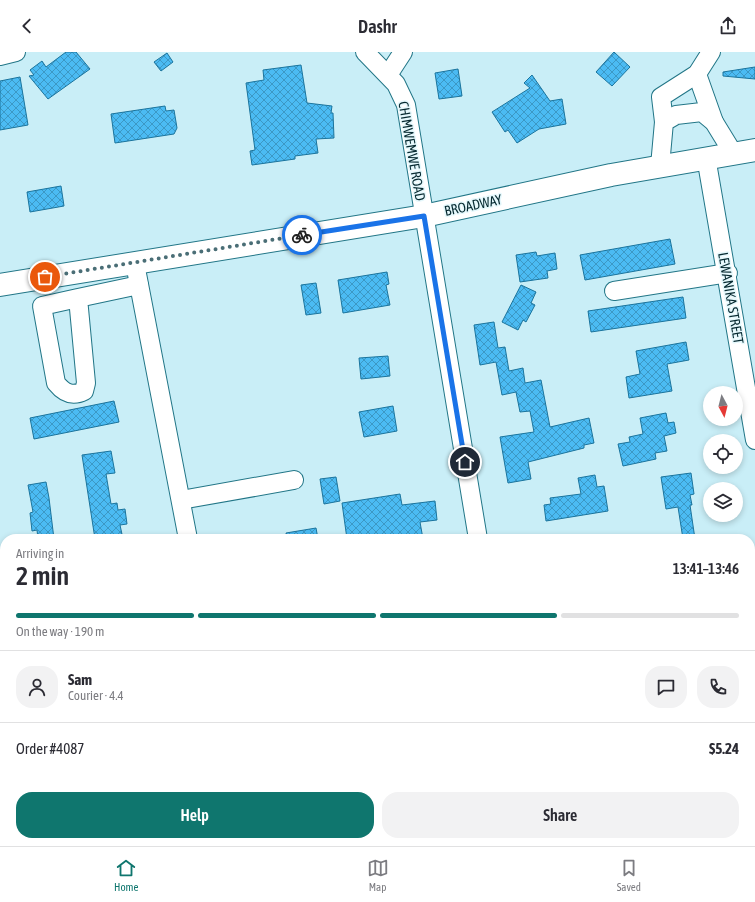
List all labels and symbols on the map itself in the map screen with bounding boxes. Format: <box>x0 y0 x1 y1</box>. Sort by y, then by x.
street label: CHIMWEMWE ROAD <box>395 100 429 202</box>
street label: BROADWAY <box>443 191 504 219</box>
courier <box>282 215 322 255</box>
street label: LEWANIKA STREET <box>715 251 747 345</box>
pin <box>28 260 62 294</box>
north arrow <box>703 386 743 426</box>
pin <box>448 445 482 479</box>

